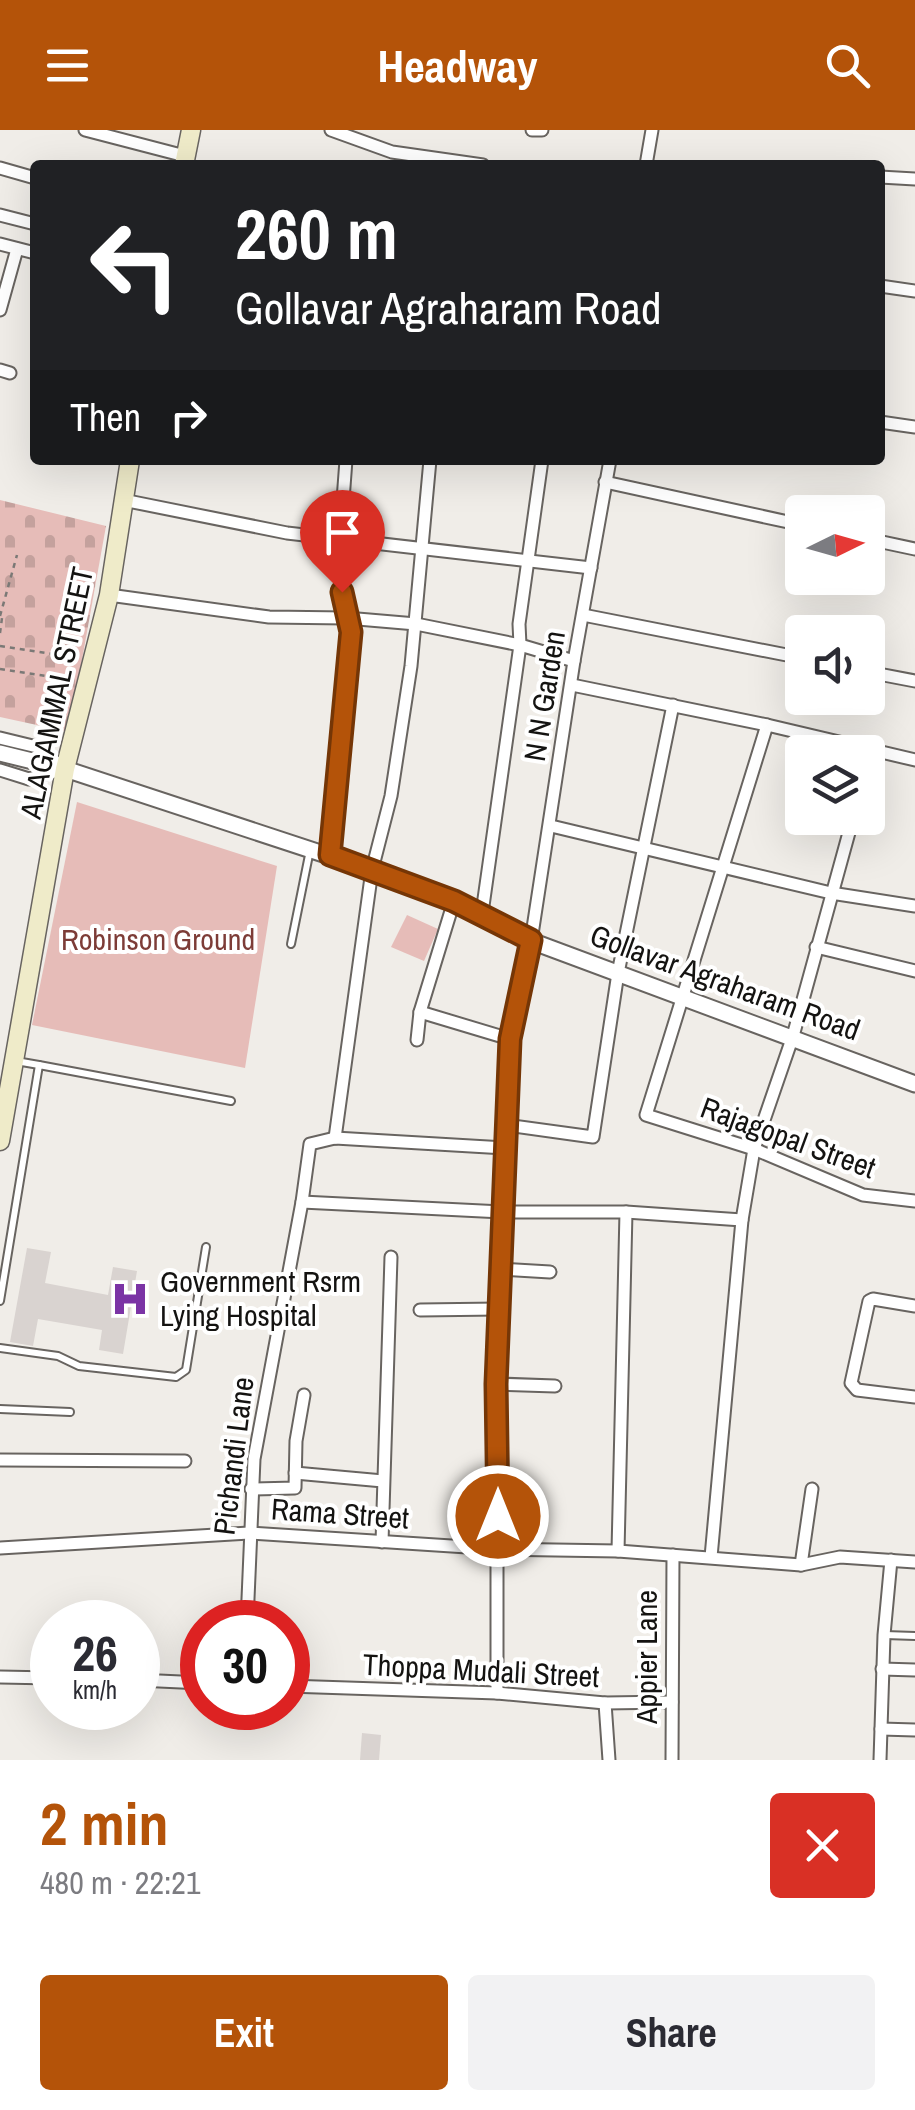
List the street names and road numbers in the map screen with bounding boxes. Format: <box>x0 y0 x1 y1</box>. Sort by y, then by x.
street label: ALAGAMMAL STREET <box>10 563 102 823</box>
street label: N N Garden <box>514 628 574 764</box>
street label: Gollavar Agraharam Road <box>585 915 866 1049</box>
street label: Rajagopal Street <box>695 1087 881 1187</box>
street label: Pichandi Lane <box>203 1375 263 1537</box>
street label: Rama Street <box>270 1488 410 1538</box>
street label: Appier Lane <box>626 1590 666 1725</box>
street label: Thoppa Mudali Street <box>362 1644 600 1696</box>

